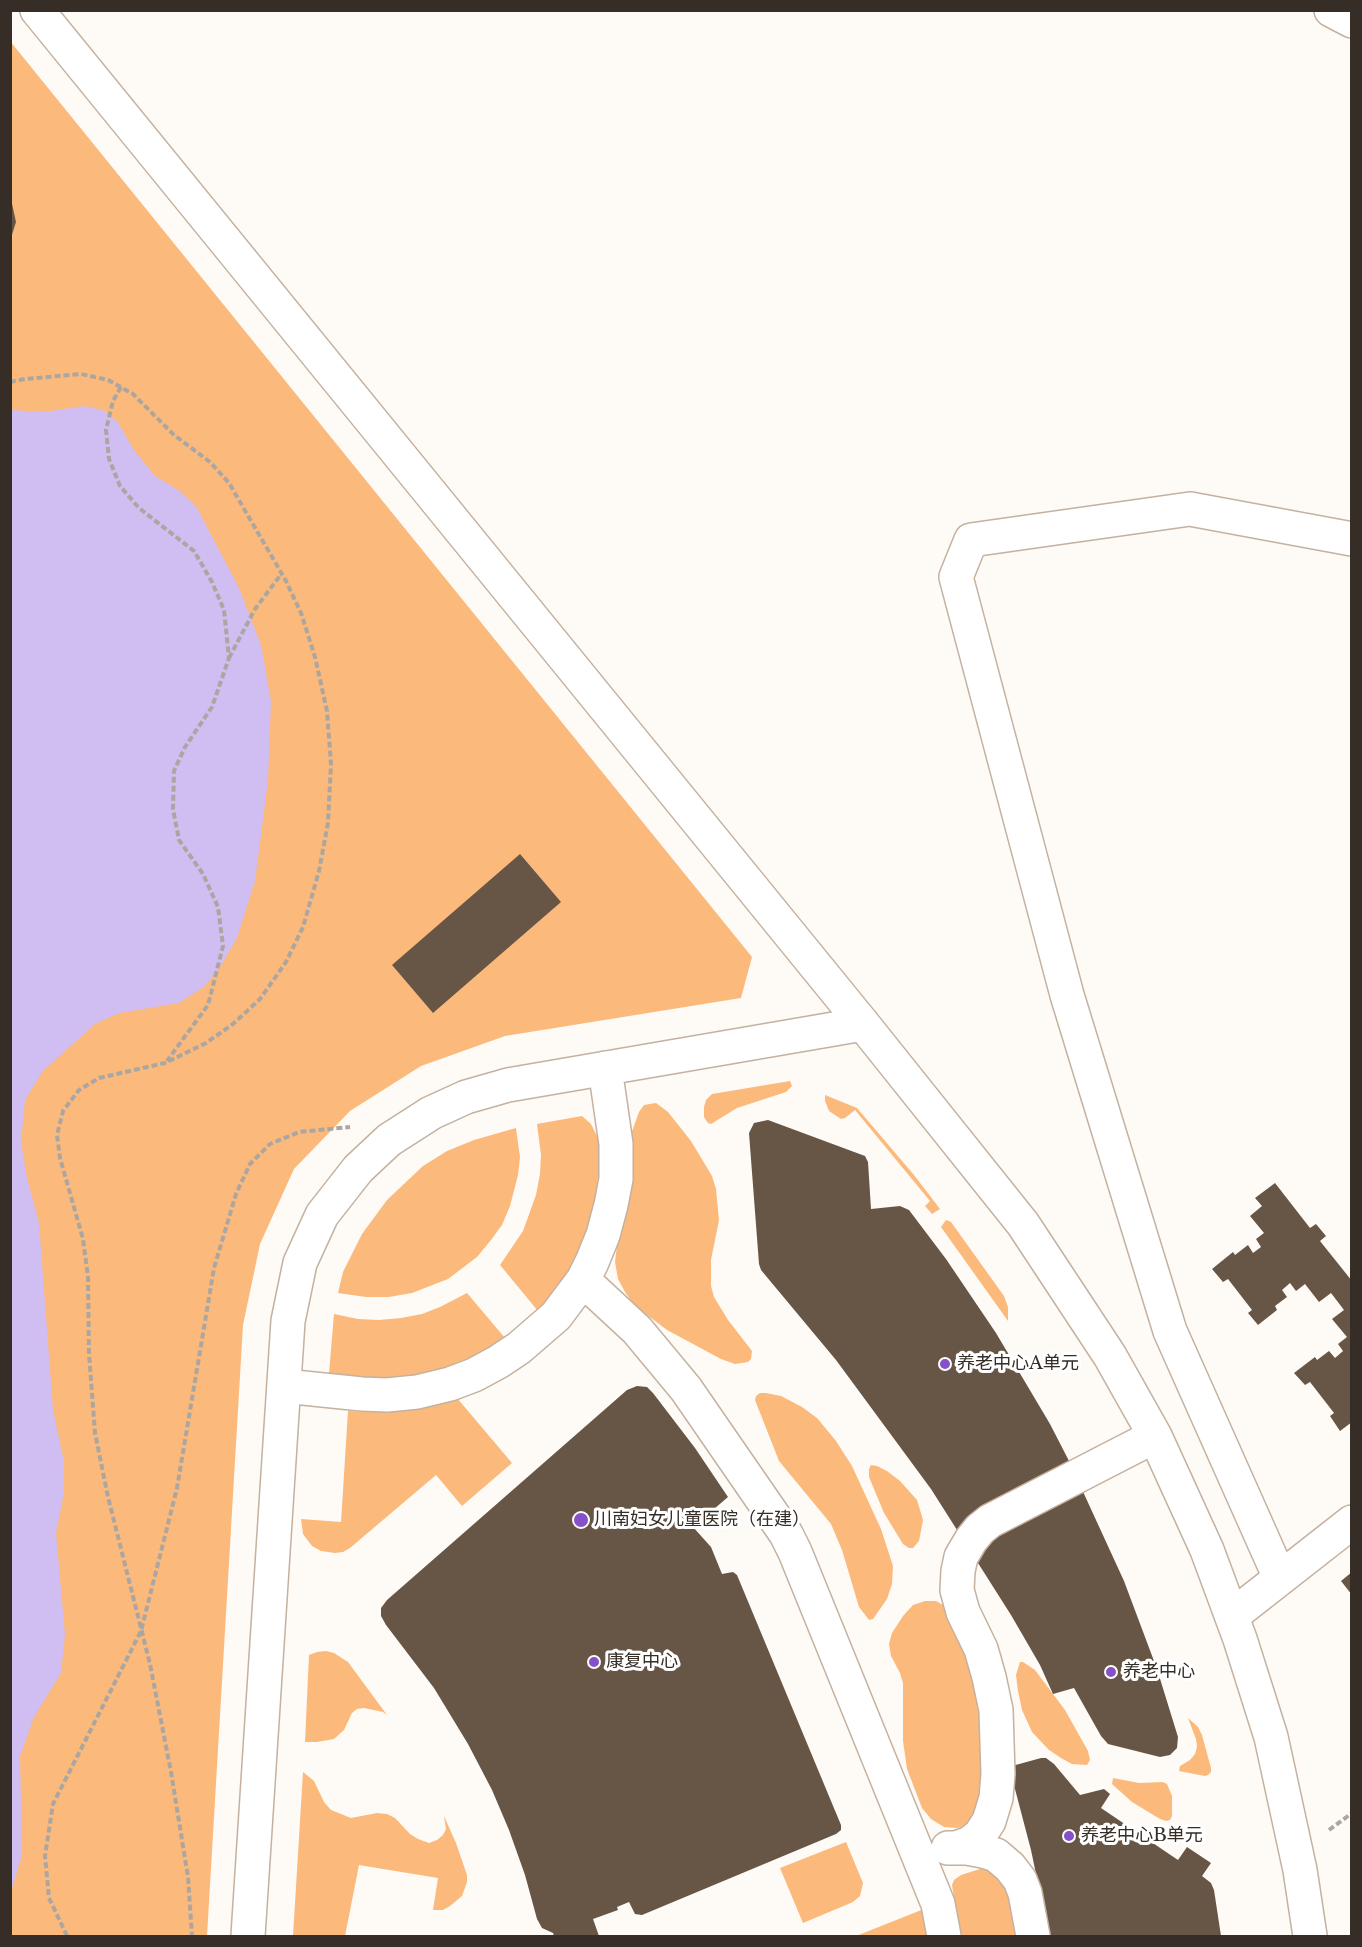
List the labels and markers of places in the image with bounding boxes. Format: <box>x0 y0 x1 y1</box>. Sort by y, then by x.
place label: 养老中心A单元 <box>957 1353 1079 1375</box>
marker: 养老中心A单元 <box>938 1357 952 1371</box>
place label: 川南妇女儿童医院（在建） <box>594 1509 810 1531</box>
marker: 川南妇女儿童医院（在建） <box>572 1511 590 1529</box>
place label: 康复中心 <box>606 1651 678 1673</box>
marker: 康复中心 <box>587 1655 601 1669</box>
place label: 养老中心 <box>1123 1661 1195 1683</box>
marker: 养老中心 <box>1104 1665 1118 1679</box>
place label: 养老中心B单元 <box>1081 1825 1203 1847</box>
marker: 养老中心B单元 <box>1062 1829 1076 1843</box>

